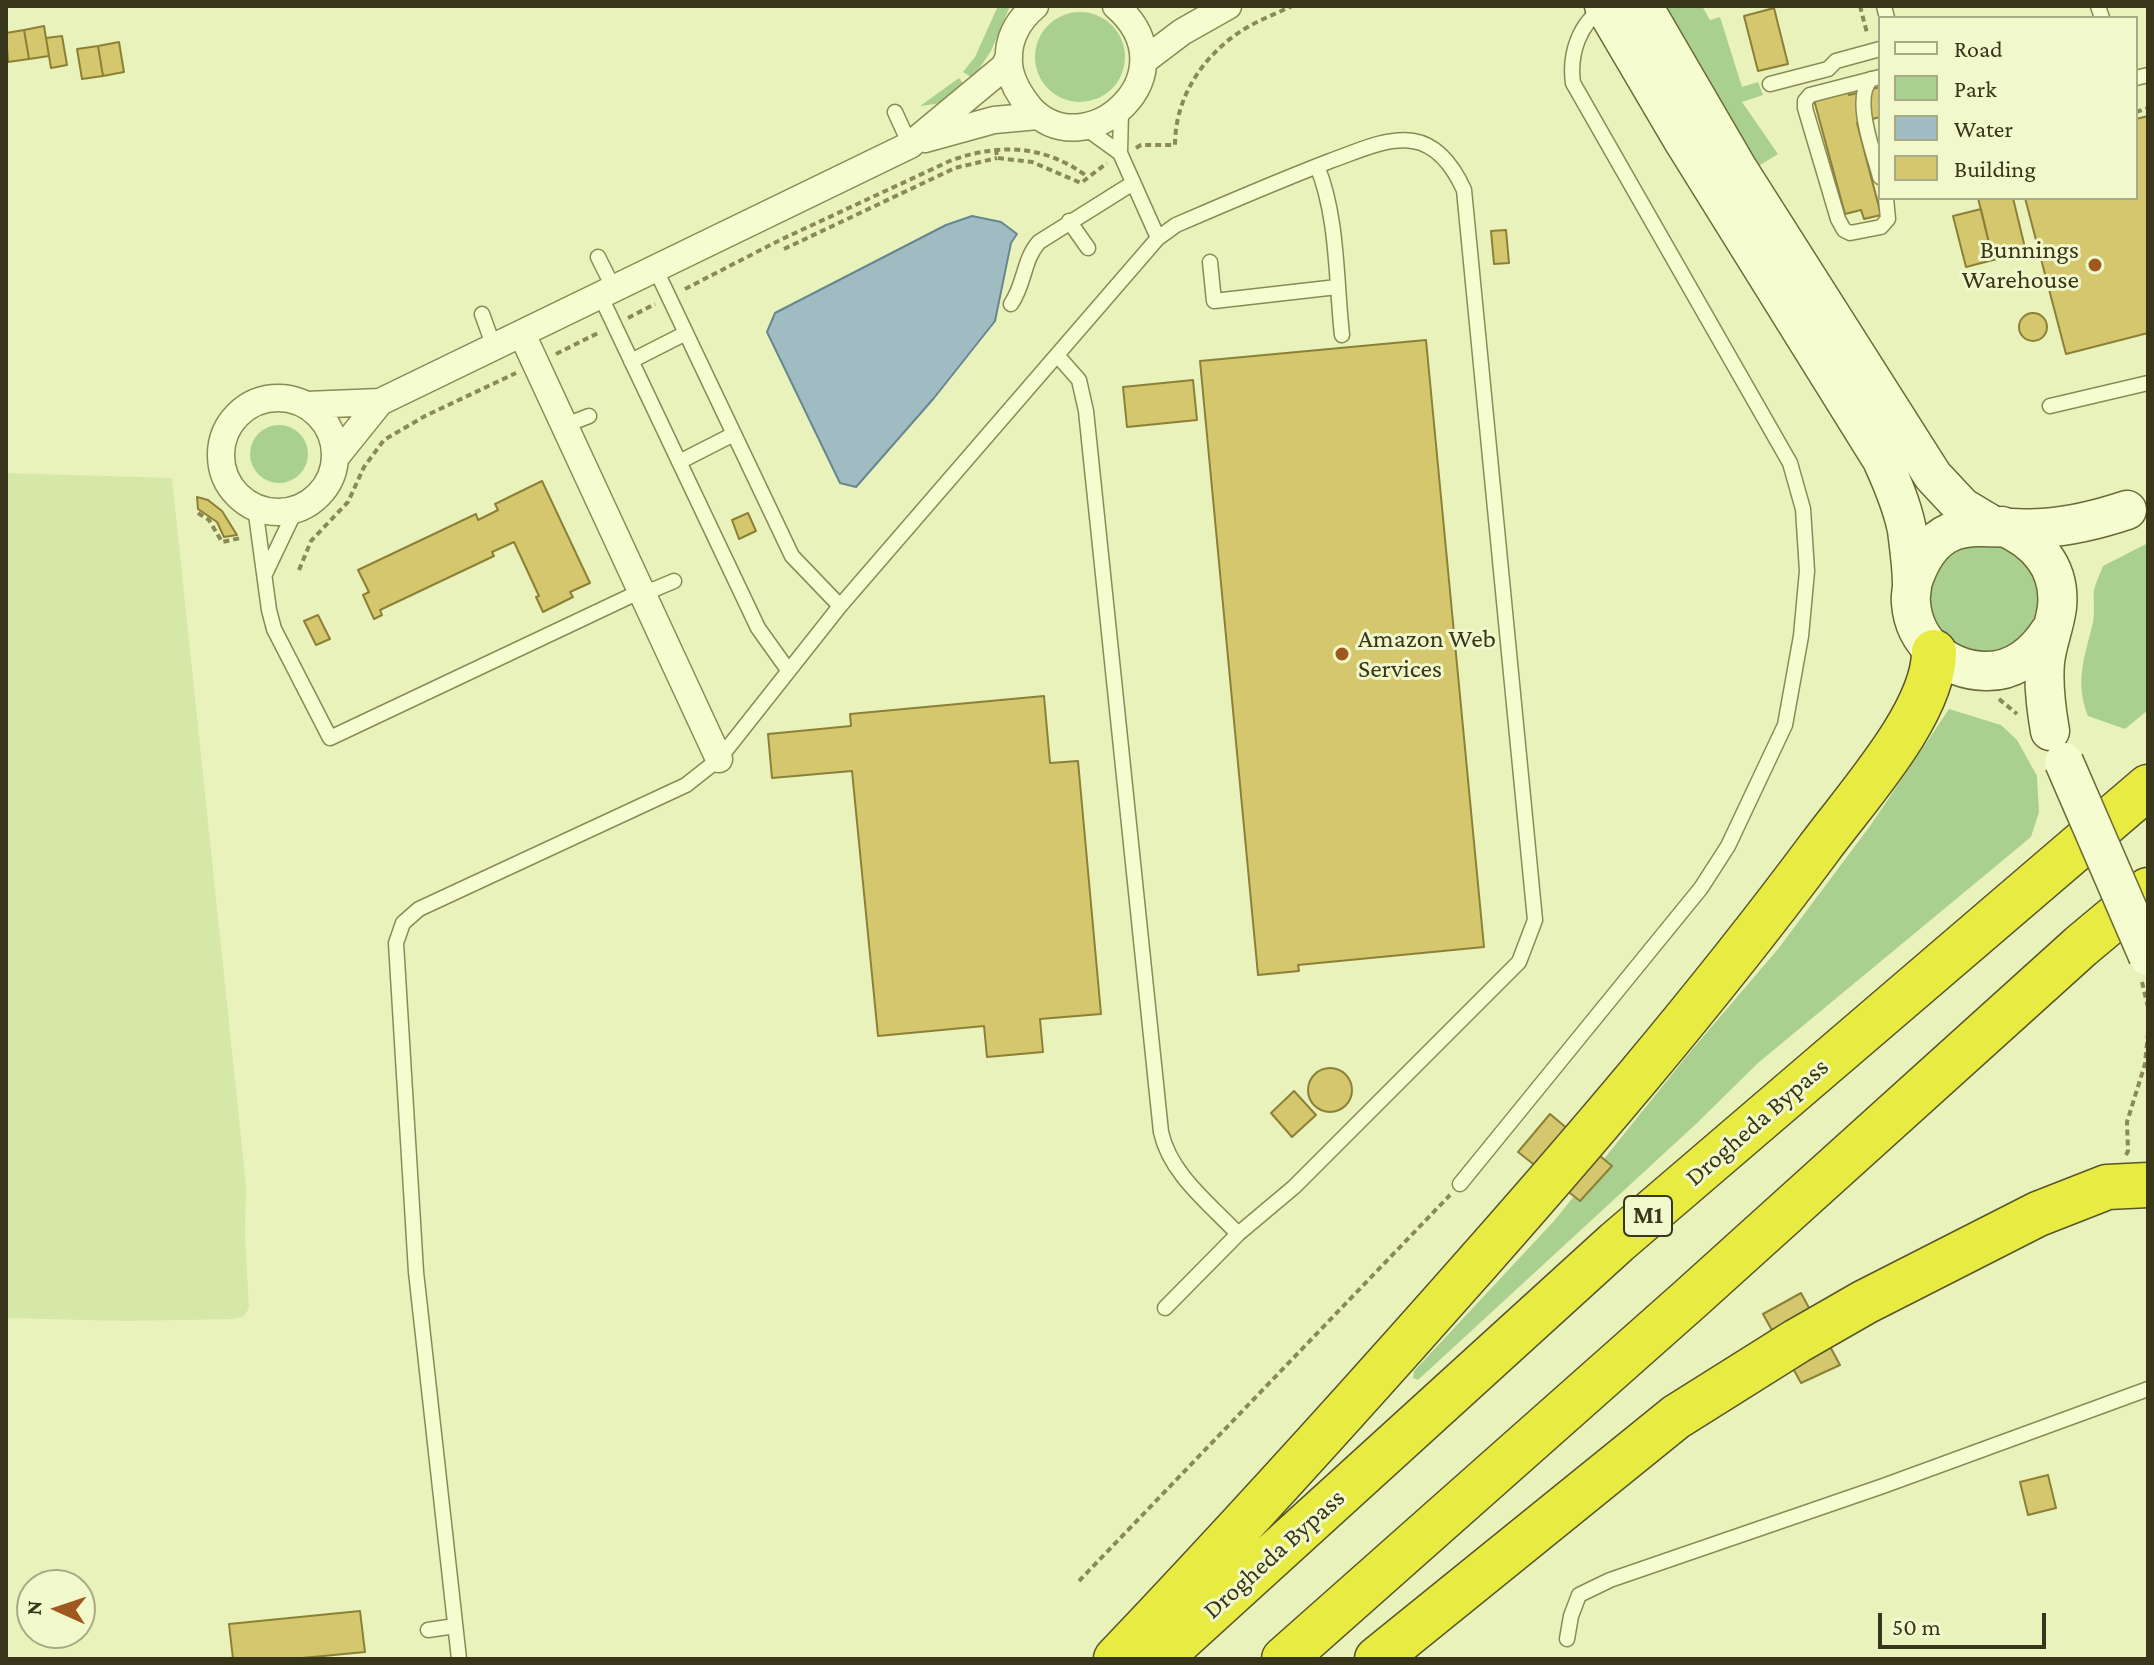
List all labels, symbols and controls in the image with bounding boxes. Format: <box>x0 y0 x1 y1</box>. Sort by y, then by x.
legend <box>1878 16 2138 200</box>
text: Road <box>1954 35 2003 62</box>
text: Park <box>1954 75 1997 102</box>
text: Water <box>1954 115 2013 142</box>
text: Building <box>1954 155 2036 182</box>
place label: Bunnings Warehouse <box>1962 234 2079 296</box>
marker: Bunnings Warehouse <box>2086 256 2104 274</box>
place label: Amazon Web Services <box>1358 623 1496 684</box>
marker: Amazon Web Services <box>1333 645 1351 663</box>
street label: Drogheda Bypass <box>1679 1051 1835 1193</box>
road number: M1 <box>1624 1196 1672 1236</box>
street label: Drogheda Bypass <box>1197 1482 1351 1626</box>
north arrow <box>16 1569 96 1649</box>
scale bar <box>1882 1597 2050 1647</box>
text: N <box>21 1600 46 1616</box>
text: 50 m <box>1892 1613 1941 1640</box>

